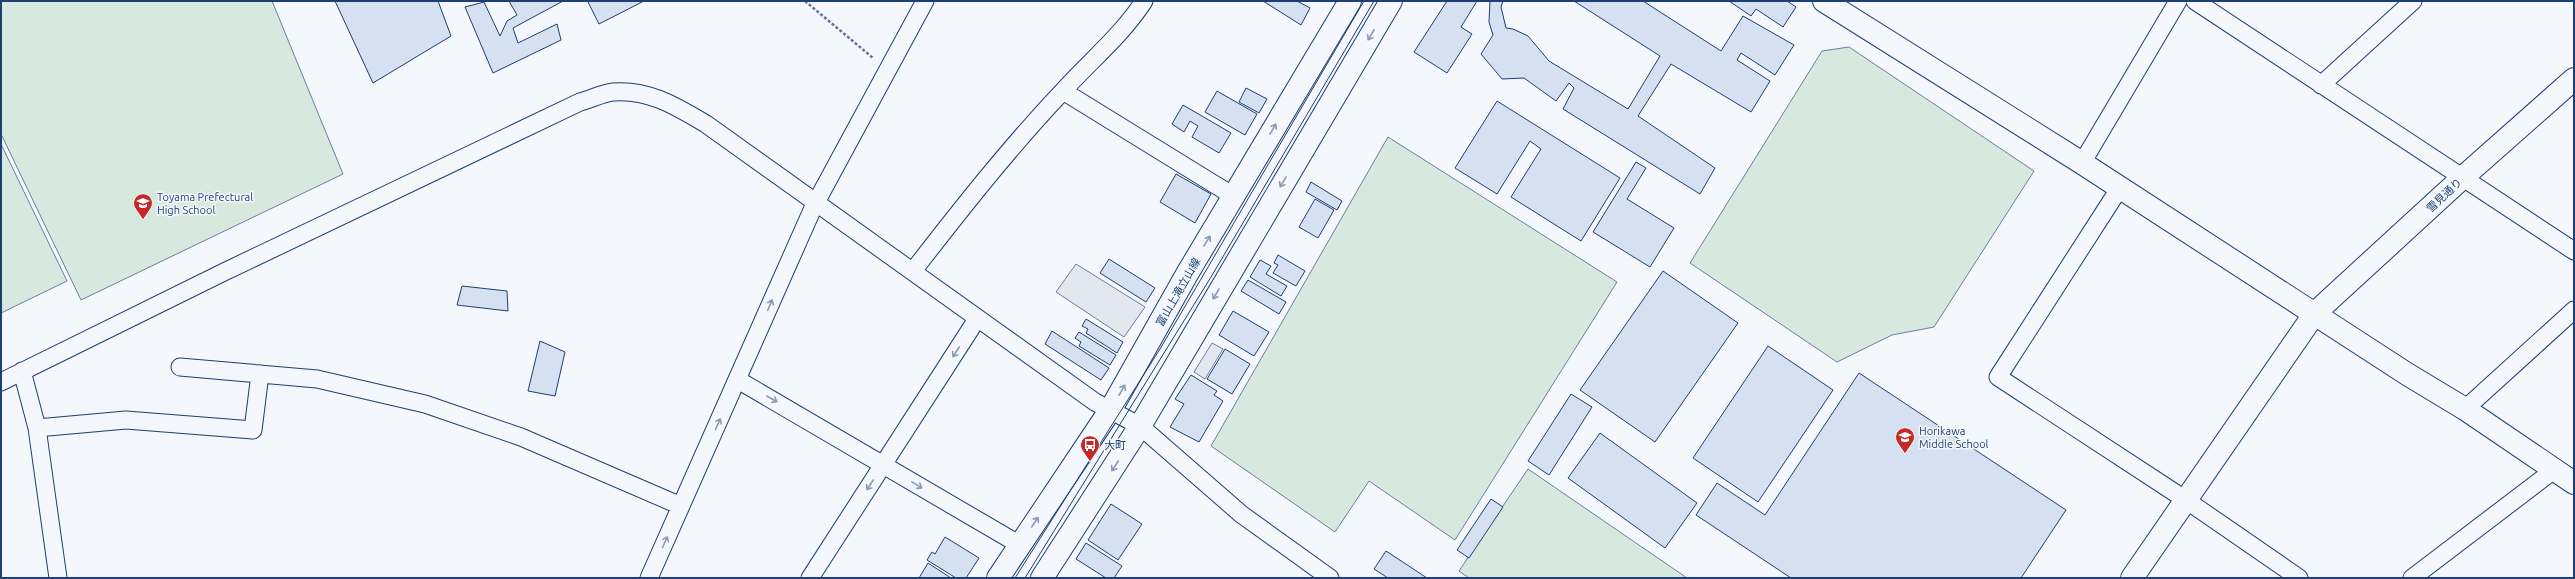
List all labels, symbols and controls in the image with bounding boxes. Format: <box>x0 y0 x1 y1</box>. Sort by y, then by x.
one-way arrow <box>1366 28 1374 40</box>
one-way arrow <box>1270 123 1278 135</box>
one-way arrow <box>1279 176 1287 187</box>
street label: 雪見通り <box>2424 176 2464 214</box>
place label: Toyama Prefectural High School <box>157 191 253 216</box>
school or university icon: Toyama Prefectural High School <box>132 192 154 220</box>
one-way arrow <box>1204 235 1212 247</box>
street label: 富山上滝立山線 <box>1154 256 1202 328</box>
one-way arrow <box>1212 288 1220 300</box>
one-way arrow <box>767 299 775 311</box>
one-way arrow <box>952 346 960 357</box>
one-way arrow <box>1118 384 1126 396</box>
one-way arrow <box>766 396 778 404</box>
one-way arrow <box>715 418 722 430</box>
place label: Horikawa Middle School <box>1919 425 1989 450</box>
school or university icon: Horikawa Middle School <box>1894 426 1916 454</box>
bus stop icon: 大町 <box>1079 434 1101 462</box>
place label: 大町 <box>1104 439 1126 451</box>
one-way arrow <box>1110 460 1118 472</box>
one-way arrow <box>866 479 874 490</box>
one-way arrow <box>911 481 923 489</box>
one-way arrow <box>1031 517 1039 528</box>
one-way arrow <box>661 537 669 549</box>

